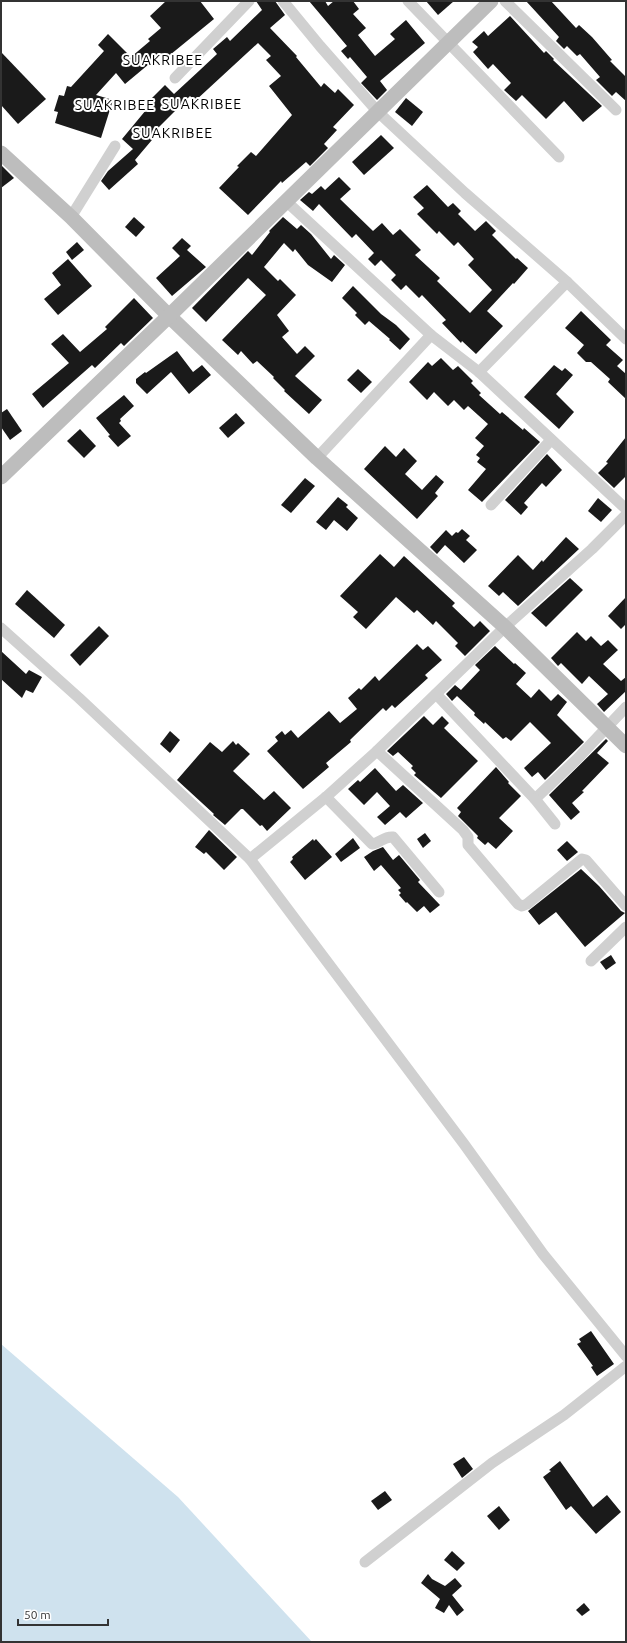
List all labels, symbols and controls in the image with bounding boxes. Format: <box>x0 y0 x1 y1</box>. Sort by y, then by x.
district label: SUAKRIBEE <box>123 52 203 68</box>
district label: SUAKRIBEE <box>162 96 242 112</box>
district label: SUAKRIBEE <box>75 97 155 113</box>
district label: SUAKRIBEE <box>133 125 213 141</box>
scale bar <box>18 1601 108 1627</box>
text: 50 m <box>24 1608 51 1621</box>

